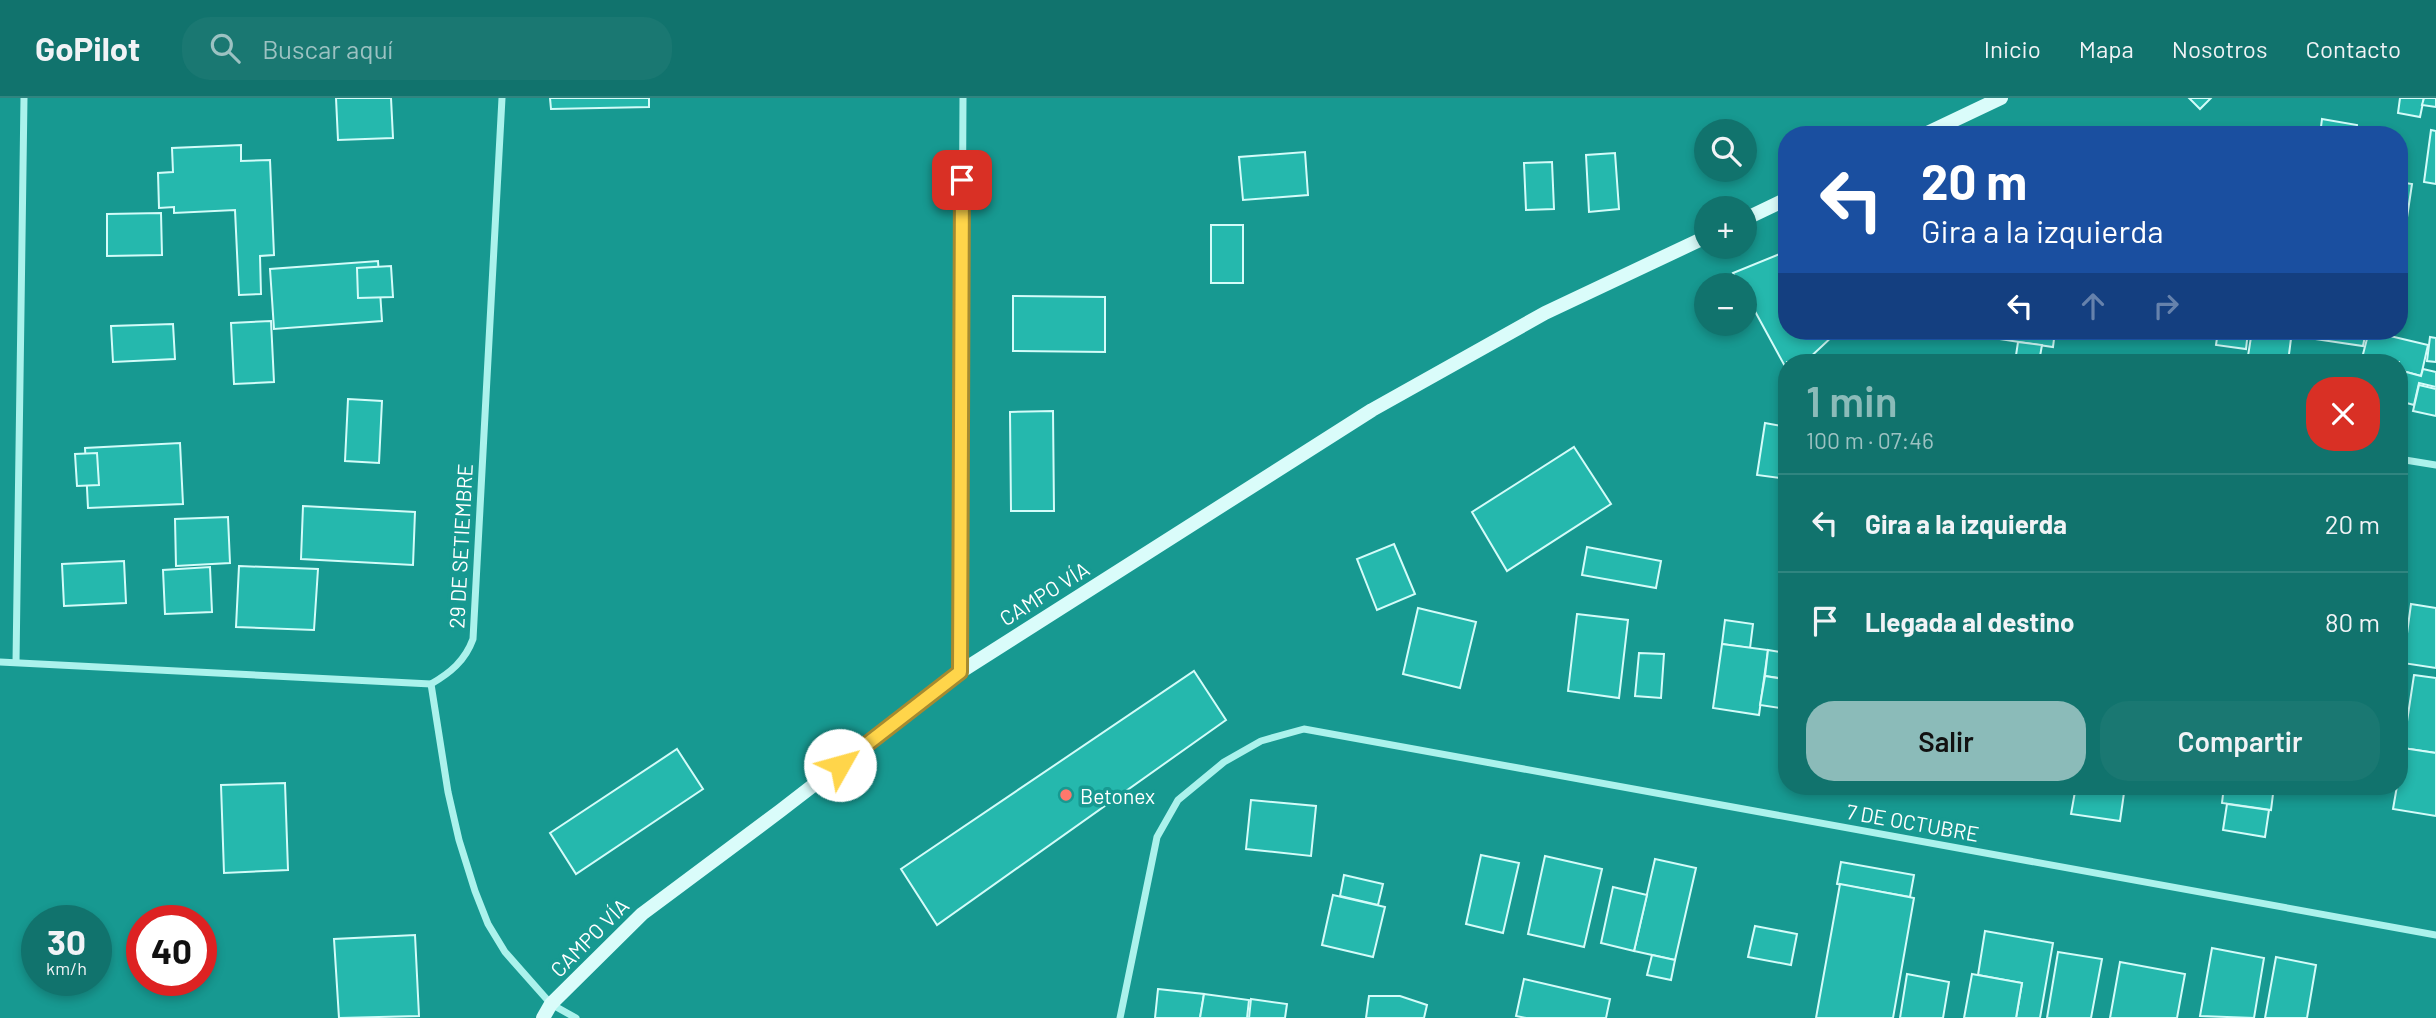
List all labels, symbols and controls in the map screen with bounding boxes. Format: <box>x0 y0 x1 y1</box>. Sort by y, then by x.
search box <box>182 17 672 80</box>
text: GoPilot <box>35 28 140 68</box>
icon: search <box>206 29 244 67</box>
text: Buscar aquí <box>262 33 393 64</box>
text: Inicio <box>1984 34 2041 63</box>
text: Mapa <box>2079 34 2134 63</box>
text: Nosotros <box>2172 34 2268 63</box>
text: Contacto <box>2306 34 2401 63</box>
map controls <box>1694 119 1757 336</box>
button: search <box>1694 119 1757 182</box>
pin <box>932 150 992 210</box>
text: 20 m <box>1921 151 2027 210</box>
icon: left <box>1806 154 1897 245</box>
icon: arrive <box>943 161 981 199</box>
button: + <box>1694 196 1757 259</box>
text: Gira a la izquierda <box>1921 211 2164 249</box>
button: − <box>1694 273 1757 336</box>
icon: left <box>2001 287 2039 325</box>
icon: ahead <box>2074 287 2112 325</box>
icon: right <box>2147 287 2185 325</box>
text: 1 min <box>1806 375 1898 425</box>
button: close <box>2306 377 2380 451</box>
text: 100 m · 07:46 <box>1806 426 1934 454</box>
street label: 29 DE SETIEMBRE <box>443 463 477 629</box>
icon: left <box>1806 504 1844 542</box>
text: Gira a la izquierda <box>1865 508 2067 539</box>
text: 20 m <box>2325 508 2380 539</box>
street label: CAMPO VÍA <box>995 556 1094 630</box>
icon: arrive <box>1806 602 1844 640</box>
text: Llegada al destino <box>1865 606 2074 637</box>
text: 80 m <box>2325 606 2380 637</box>
button: Salir <box>1806 701 2086 781</box>
button: Compartir <box>2100 701 2380 781</box>
position arrow <box>803 728 877 802</box>
place label: Betonex <box>1080 783 1155 808</box>
marker: Betonex <box>1058 787 1074 803</box>
street label: 7 DE OCTUBRE <box>1845 798 1981 846</box>
street label: CAMPO VÍA <box>545 892 634 981</box>
speed limit sign: 40 <box>126 905 217 996</box>
text: 30 <box>47 920 86 962</box>
text: km/h <box>46 957 87 979</box>

